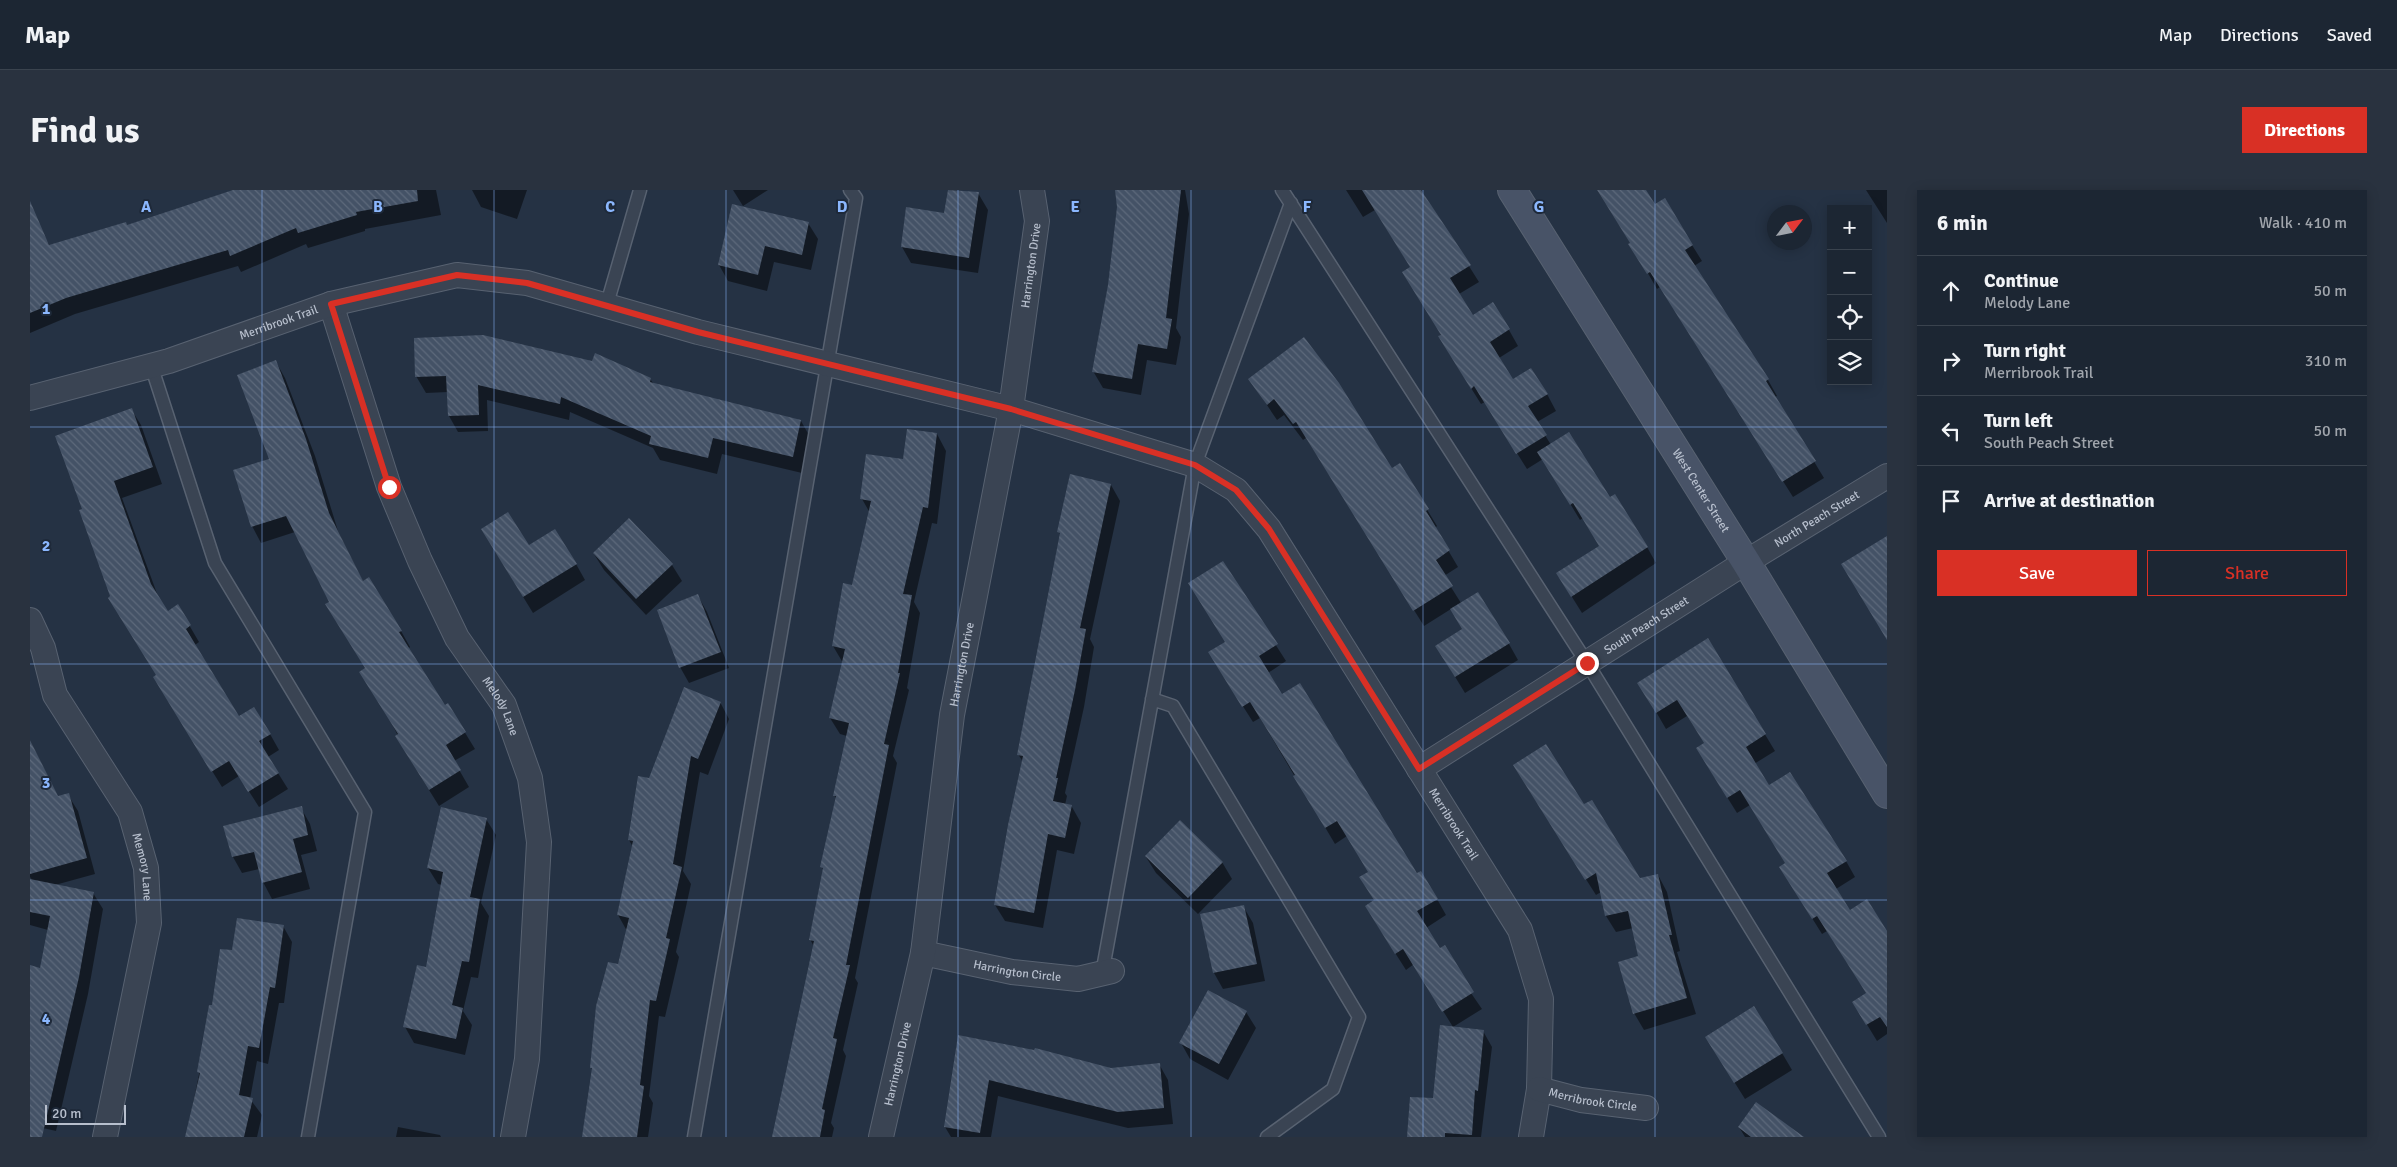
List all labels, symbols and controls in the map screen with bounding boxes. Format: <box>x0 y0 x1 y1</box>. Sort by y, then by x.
text: Map <box>25 20 70 50</box>
text: Map <box>2159 24 2192 46</box>
text: Directions <box>2220 24 2299 46</box>
text: Saved <box>2327 24 2372 46</box>
button: Directions <box>2242 107 2367 153</box>
text: Find us <box>30 109 140 152</box>
text: A <box>141 197 152 217</box>
text: B <box>373 197 383 217</box>
text: C <box>605 197 615 217</box>
text: D <box>837 197 848 217</box>
text: E <box>1070 197 1080 217</box>
text: F <box>1303 197 1312 217</box>
text: G <box>1534 197 1544 217</box>
north arrow <box>1767 205 1812 250</box>
map controls <box>1827 205 1872 385</box>
button: + <box>1827 205 1872 250</box>
text: 6 min <box>1937 210 1988 236</box>
text: Walk · 410 m <box>2259 213 2347 233</box>
street label: Harrington Drive <box>1018 222 1045 309</box>
button: − <box>1827 250 1872 295</box>
text: Continue <box>1984 269 2059 293</box>
icon: ahead <box>1937 277 1965 305</box>
text: 50 m <box>2313 281 2347 301</box>
text: Melody Lane <box>1984 293 2070 313</box>
button: locate <box>1827 295 1872 340</box>
text: 1 <box>42 299 51 319</box>
street label: Merribrook Trail <box>237 302 321 344</box>
text: Turn right <box>1984 339 2066 363</box>
button: layers <box>1827 340 1872 385</box>
icon: right <box>1937 347 1965 375</box>
text: 310 m <box>2305 351 2347 371</box>
text: Merribrook Trail <box>1984 363 2094 383</box>
text: Turn left <box>1984 409 2053 433</box>
icon: left <box>1937 417 1965 445</box>
text: 50 m <box>2313 421 2347 441</box>
text: South Peach Street <box>1984 433 2114 453</box>
street label: West Center Street <box>1669 446 1733 535</box>
route start <box>378 476 401 499</box>
icon: arrive <box>1937 487 1965 515</box>
street label: North Peach Street <box>1772 488 1863 551</box>
text: Arrive at destination <box>1984 489 2155 513</box>
text: 2 <box>42 536 50 556</box>
button: Save <box>1937 550 2137 596</box>
button: Share <box>2147 550 2347 596</box>
street label: South Peach Street <box>1601 593 1692 658</box>
street label: Harrington Drive <box>947 621 978 708</box>
route end <box>1576 652 1599 675</box>
street label: Melody Lane <box>479 674 521 738</box>
text: 3 <box>42 773 50 793</box>
street label: Merribrook Trail <box>1425 785 1482 864</box>
street label: Memory Lane <box>128 831 155 901</box>
street label: Harrington Circle <box>972 957 1062 985</box>
text: 4 <box>42 1009 51 1029</box>
street label: Harrington Drive <box>881 1021 915 1107</box>
street label: Merribrook Circle <box>1547 1085 1638 1115</box>
scale bar <box>45 1102 126 1125</box>
text: 20 m <box>52 1105 81 1122</box>

